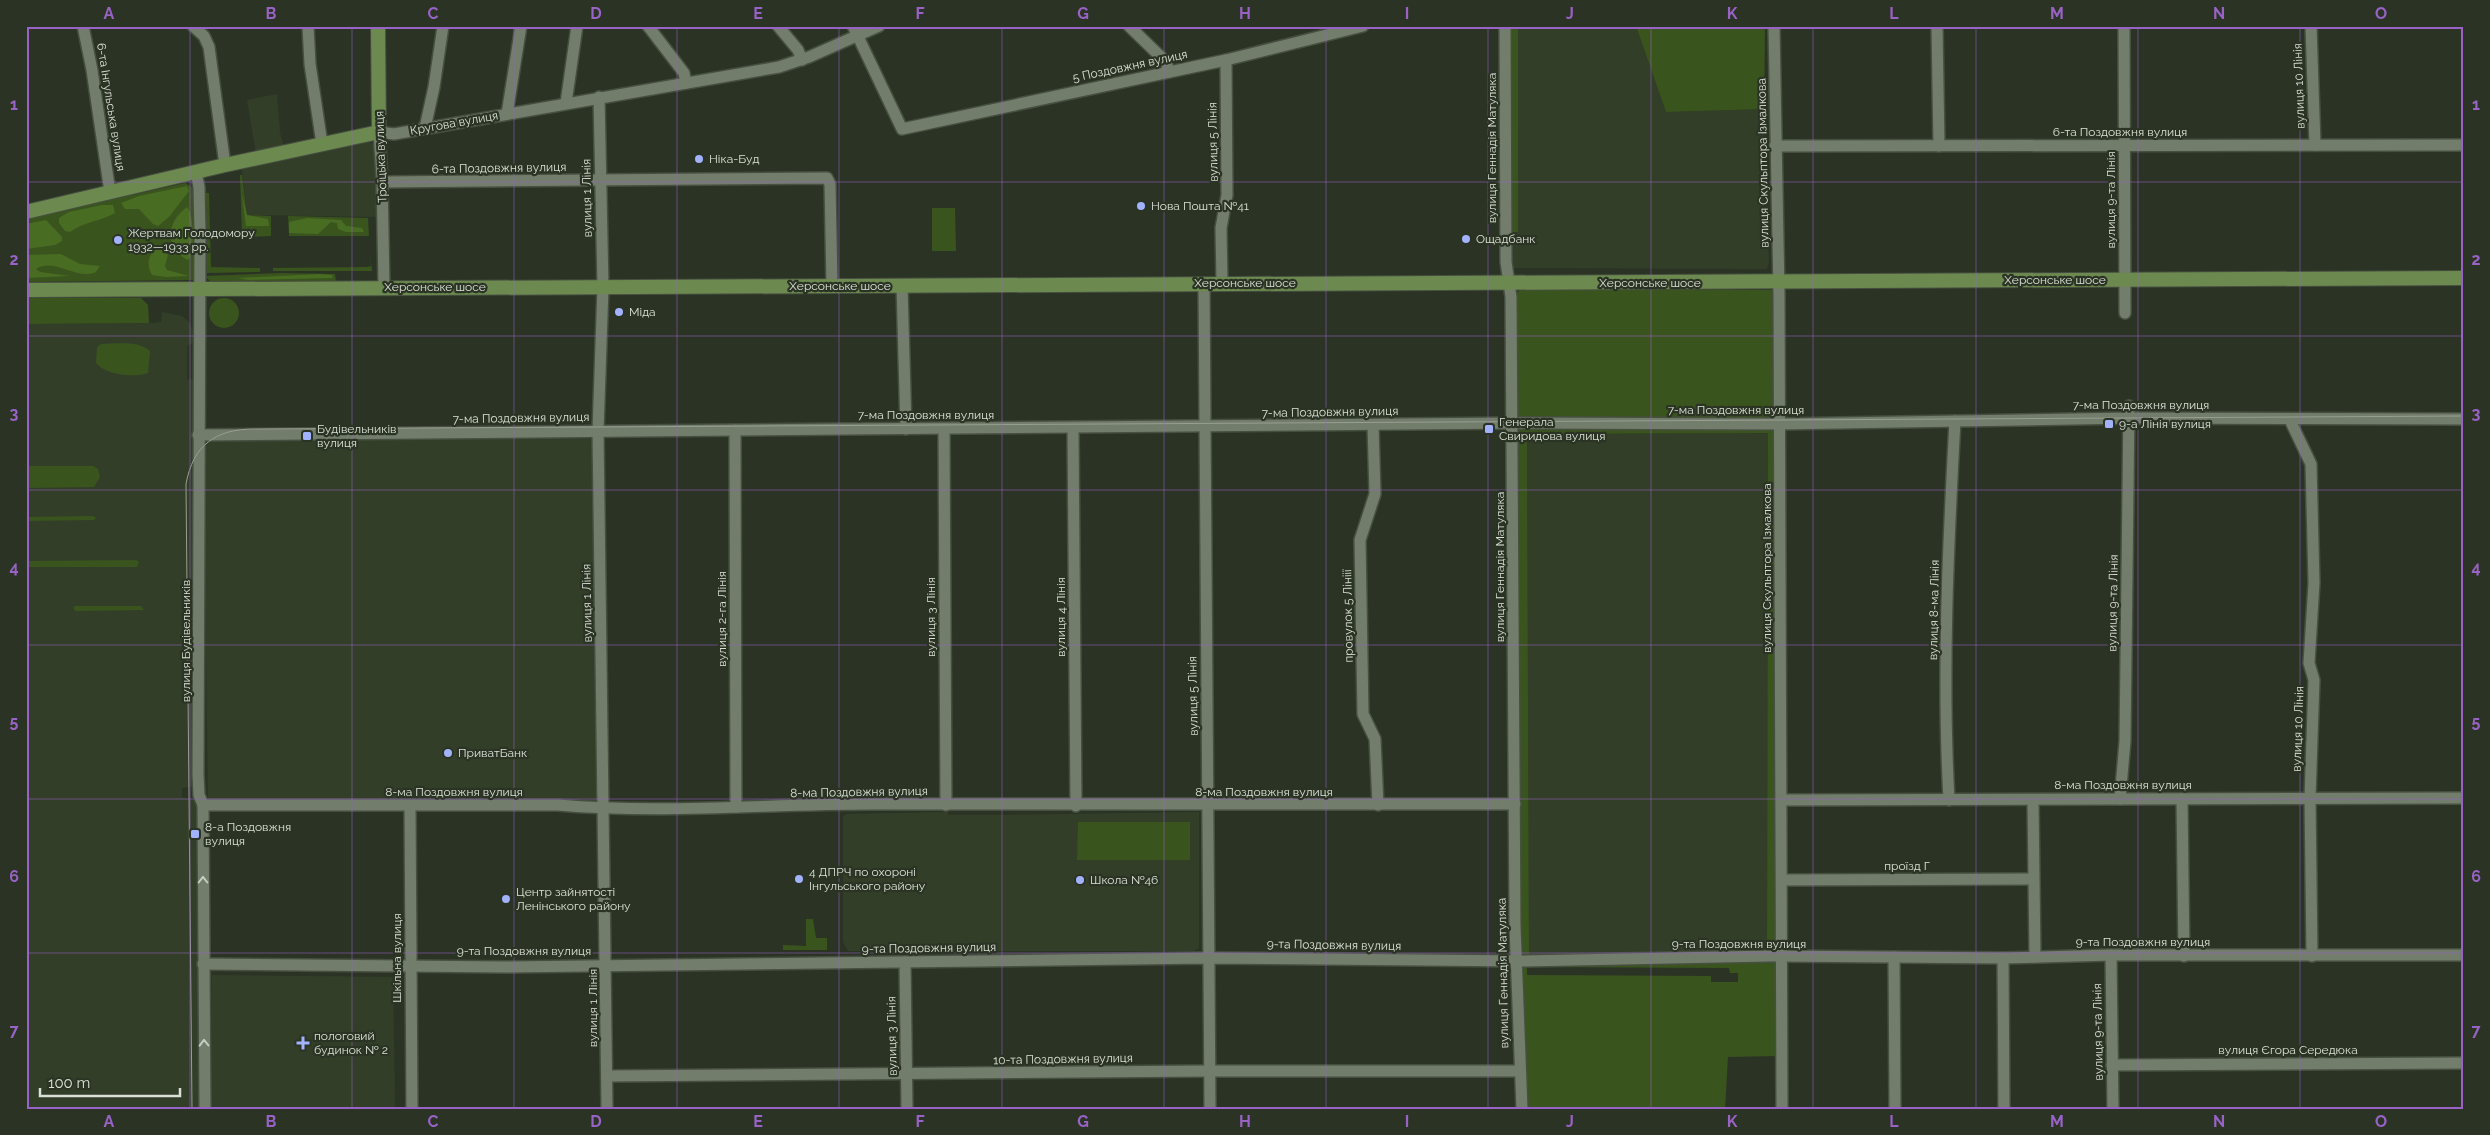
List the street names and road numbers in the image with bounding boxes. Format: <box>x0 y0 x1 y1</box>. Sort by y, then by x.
street label: 6-та Інгульська вулиця <box>94 42 128 172</box>
street label: вулиця 10 Лінія <box>2291 43 2307 129</box>
street label: 5 Поздовжня вулиця <box>1071 47 1189 85</box>
street label: вулиця Геннадія Матуляка <box>1485 73 1499 223</box>
street label: вулиця Скульптора Ізмалкова <box>1755 78 1771 248</box>
street label: вулиця 5 Лінія <box>1205 102 1221 182</box>
street label: Кругова вулиця <box>409 108 499 138</box>
street label: Троїцька вулиця <box>372 111 390 203</box>
street label: 6-та Поздовжня вулиця <box>2053 125 2187 139</box>
street label: вулиця 9-та Лінія <box>2104 151 2118 249</box>
street label: вулиця 1 Лінія <box>579 159 595 237</box>
street label: 6-та Поздовжня вулиця <box>432 160 566 176</box>
street label: Херсонське шосе <box>2004 273 2106 287</box>
street label: Херсонське шосе <box>1194 276 1296 290</box>
street label: Херсонське шосе <box>1599 276 1701 290</box>
street label: Херсонське шосе <box>789 279 891 293</box>
street label: Херсонське шосе <box>384 280 486 294</box>
street label: 7-ма Поздовжня вулиця <box>2073 398 2209 412</box>
street label: 7-ма Поздовжня вулиця <box>1668 403 1804 417</box>
street label: 7-ма Поздовжня вулиця <box>1262 404 1398 420</box>
street label: 7-ма Поздовжня вулиця <box>858 408 994 422</box>
street label: 7-ма Поздовжня вулиця <box>453 410 589 426</box>
street label: вулиця Скульптора Ізмалкова <box>1760 483 1774 653</box>
street label: вулиця Геннадія Матуляка <box>1493 492 1507 642</box>
street label: вулиця 9-та Лінія <box>2105 554 2121 652</box>
street label: вулиця 8-ма Лінія <box>1926 560 1942 660</box>
street label: вулиця 1 Лінія <box>579 564 595 642</box>
street label: провулок 5 Лініії <box>1340 569 1356 663</box>
street label: вулиця 2-га Лінія <box>715 571 729 667</box>
street label: вулиця 3 Лінія <box>924 577 938 657</box>
street label: вулиця 4 Лінія <box>1054 577 1068 657</box>
street label: вулиця Будівельників <box>179 580 193 702</box>
street label: вулиця 5 Лінія <box>1185 656 1201 736</box>
street label: вулиця 10 Лінія <box>2290 686 2306 772</box>
street label: 8-ма Поздовжня вулиця <box>2054 778 2192 792</box>
street label: 8-ма Поздовжня вулиця <box>790 784 928 800</box>
street label: 8-ма Поздовжня вулиця <box>385 785 523 799</box>
street label: 8-ма Поздовжня вулиця <box>1195 785 1333 799</box>
street label: проїзд Г <box>1884 859 1930 873</box>
street label: вулиця Геннадія Матуляка <box>1495 898 1511 1048</box>
street label: Шкільна вулиця <box>390 913 404 1003</box>
street label: 9-та Поздовжня вулиця <box>2076 935 2210 949</box>
street label: 9-та Поздовжня вулиця <box>1267 937 1401 953</box>
street label: 9-та Поздовжня вулиця <box>1672 937 1806 951</box>
street label: 9-та Поздовжня вулиця <box>862 940 996 956</box>
street label: 9-та Поздовжня вулиця <box>457 944 591 958</box>
street label: вулиця 1 Лінія <box>586 969 600 1047</box>
street label: вулиця 9-та Лінія <box>2090 983 2106 1081</box>
street label: вулиця 3 Лінія <box>884 996 900 1076</box>
street label: вулиця Єгора Середюка <box>2218 1043 2358 1057</box>
street label: 10-та Поздовжня вулиця <box>993 1051 1133 1067</box>

